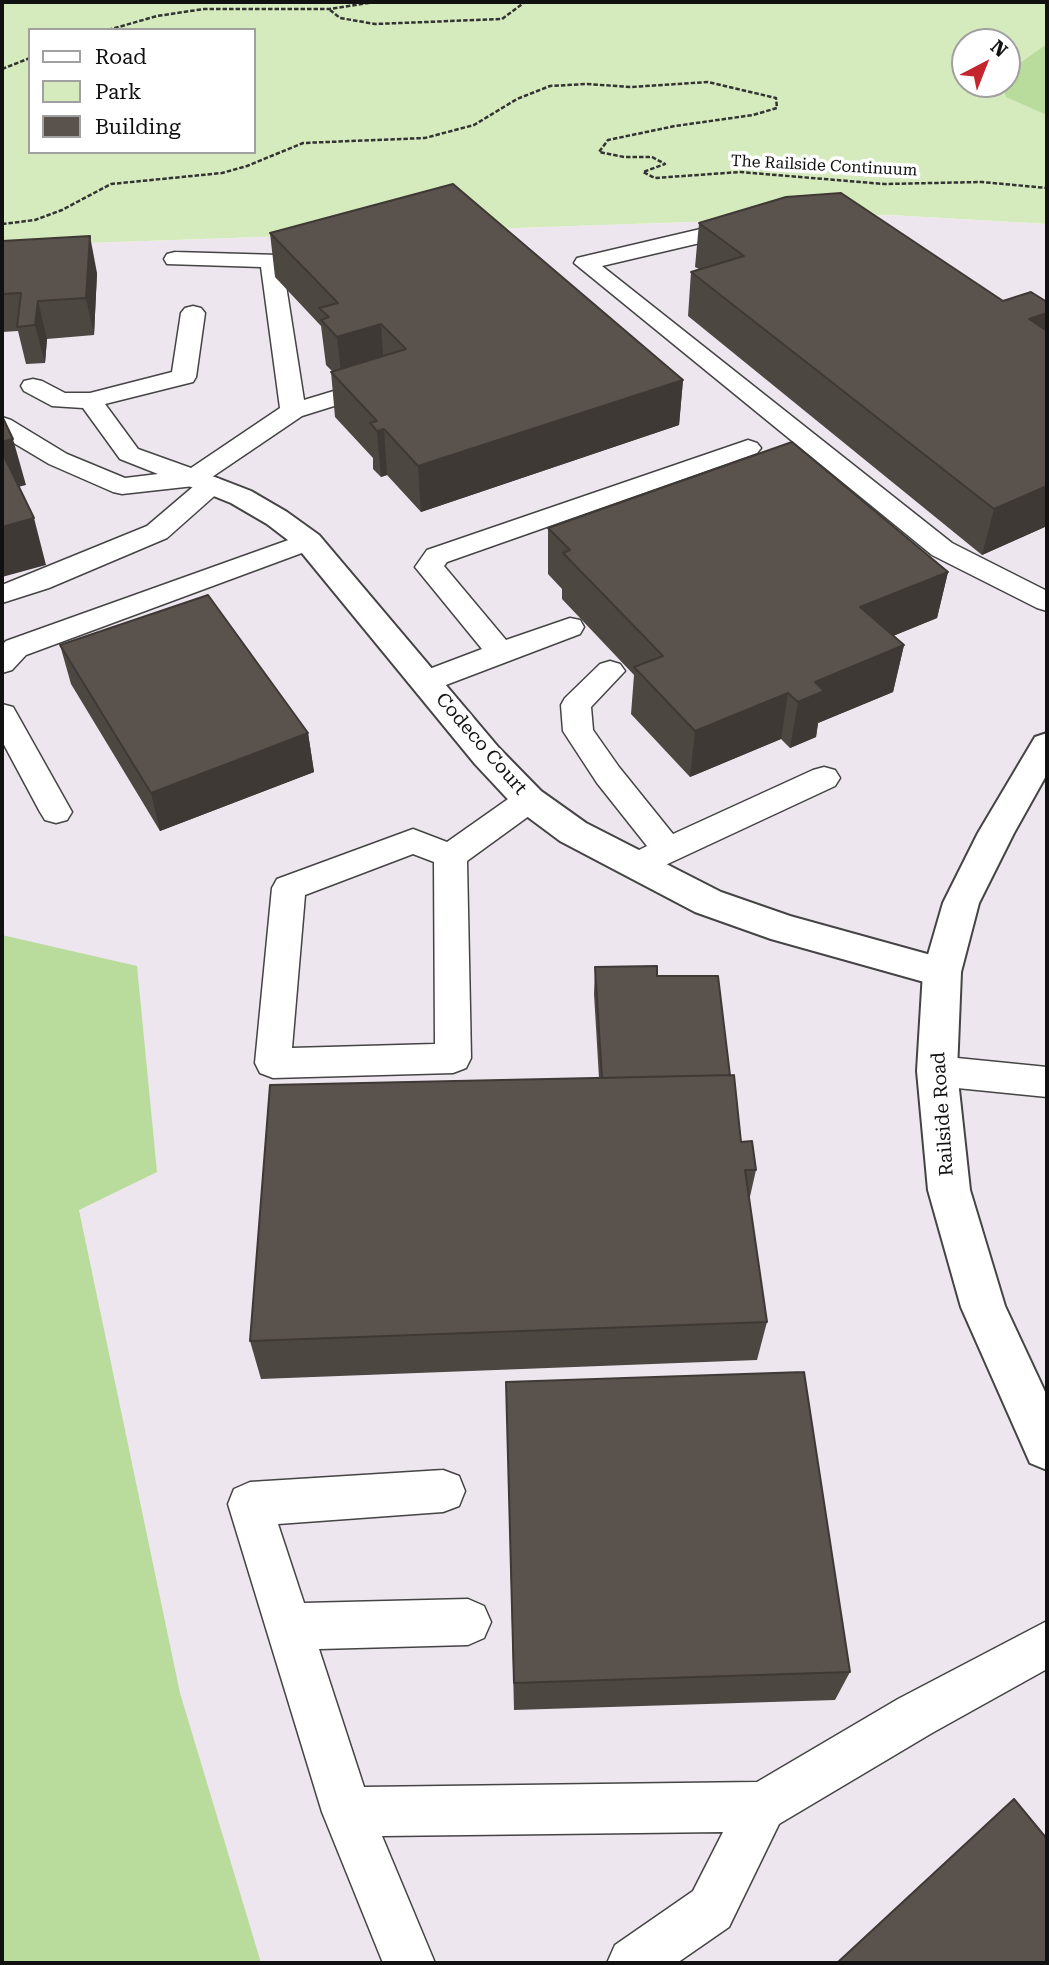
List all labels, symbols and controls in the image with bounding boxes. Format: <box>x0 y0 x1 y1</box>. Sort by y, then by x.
legend <box>28 28 256 154</box>
north arrow <box>951 28 1021 98</box>
text: N <box>986 35 1012 62</box>
text: Road <box>95 45 147 69</box>
text: Park <box>95 80 141 104</box>
text: Building <box>95 115 181 139</box>
street label: The Railside Continuum <box>730 152 918 180</box>
street label: Codeco Court <box>431 688 531 800</box>
street label: Railside Road <box>927 1051 959 1177</box>

